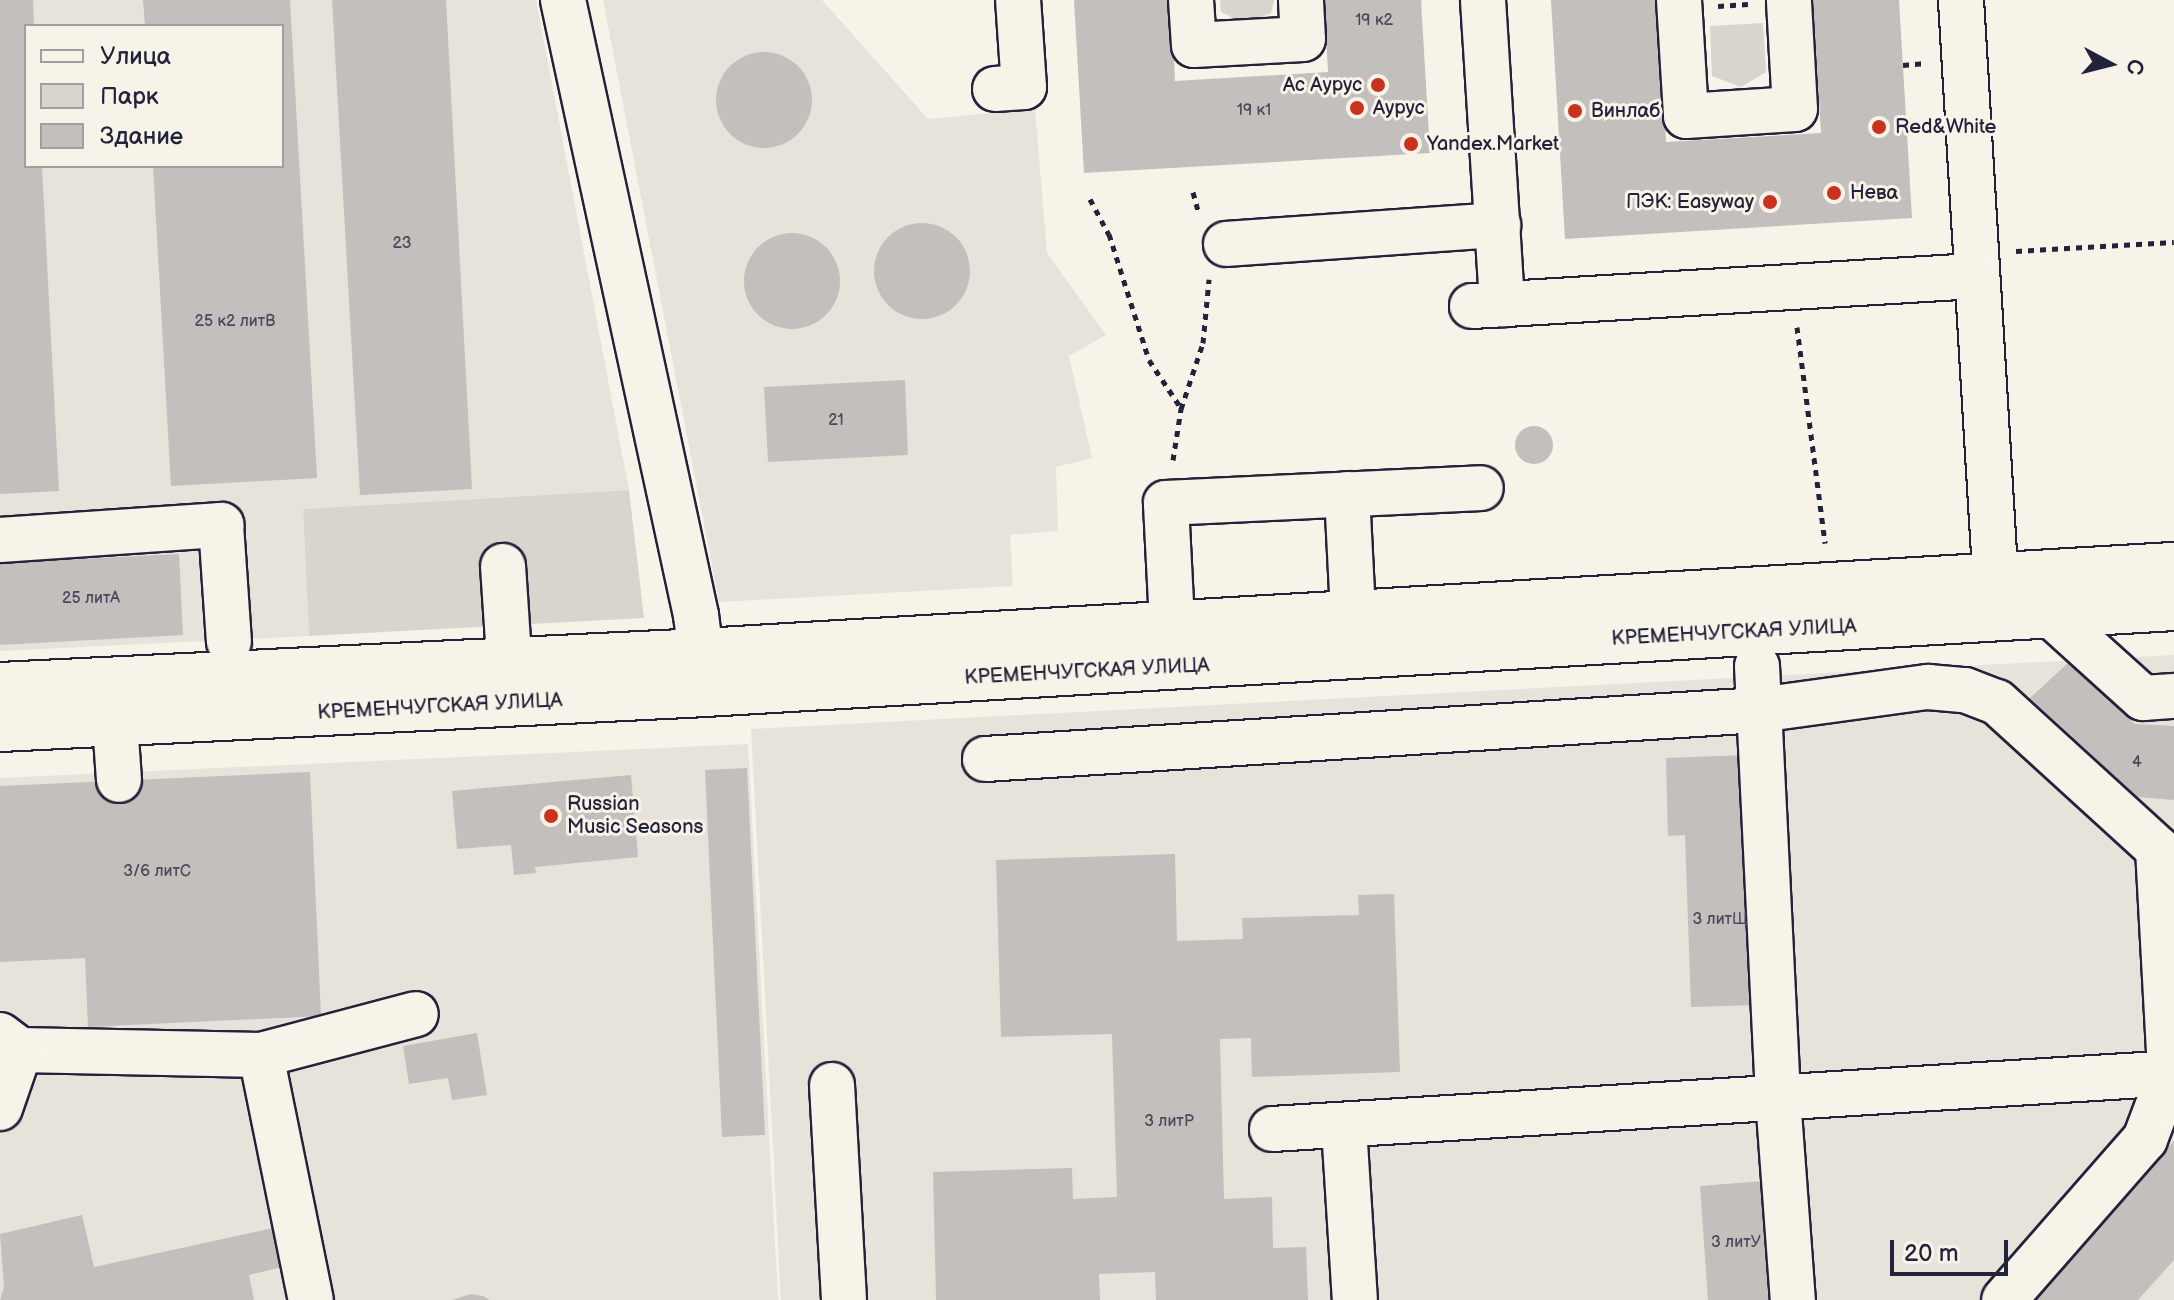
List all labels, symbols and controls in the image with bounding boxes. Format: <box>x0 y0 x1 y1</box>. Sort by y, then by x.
house number: 19 к2 <box>1355 11 1393 31</box>
legend <box>24 24 284 168</box>
north arrow <box>2070 24 2150 104</box>
text: Улица <box>100 42 171 71</box>
text: С <box>2120 58 2149 76</box>
place label: Ас Аурус <box>1283 73 1362 97</box>
marker: Ас Аурус <box>1369 76 1387 94</box>
text: Парк <box>100 82 158 111</box>
place label: Аурус <box>1373 96 1425 120</box>
marker: Аурус <box>1348 99 1366 117</box>
place label: Винлаб <box>1591 99 1660 123</box>
house number: 19 к1 <box>1237 101 1271 121</box>
marker: Винлаб <box>1566 102 1584 120</box>
place label: Red&White <box>1895 115 1996 139</box>
marker: Red&White <box>1870 118 1888 136</box>
text: Здание <box>100 122 183 151</box>
place label: Yandex.Market <box>1427 132 1559 156</box>
marker: Yandex.Market <box>1402 135 1420 153</box>
place label: Нева <box>1850 181 1898 205</box>
marker: Нева <box>1825 184 1843 202</box>
place label: ПЭК: Easyway <box>1626 190 1754 214</box>
marker: ПЭК: Easyway <box>1761 193 1779 211</box>
house number: 23 <box>393 234 411 254</box>
house number: 25 к2 литВ <box>195 312 275 332</box>
house number: 21 <box>828 411 844 431</box>
house number: 25 литА <box>62 589 120 609</box>
street label: КРЕМЕНЧУГСКАЯ УЛИЦА <box>1611 615 1857 651</box>
street label: КРЕМЕНЧУГСКАЯ УЛИЦА <box>964 654 1210 690</box>
street label: КРЕМЕНЧУГСКАЯ УЛИЦА <box>317 689 563 725</box>
house number: 4 <box>2132 753 2142 773</box>
place label: Russian Music Seasons <box>567 792 704 839</box>
marker: Russian Music Seasons <box>542 807 560 825</box>
house number: 3/6 литС <box>123 862 191 882</box>
house number: 3 литЩ <box>1692 910 1748 930</box>
house number: 3 литР <box>1144 1112 1194 1132</box>
scale bar <box>1894 1224 2012 1274</box>
house number: 3 литУ <box>1711 1233 1761 1253</box>
text: 20 m <box>1904 1239 1959 1268</box>

